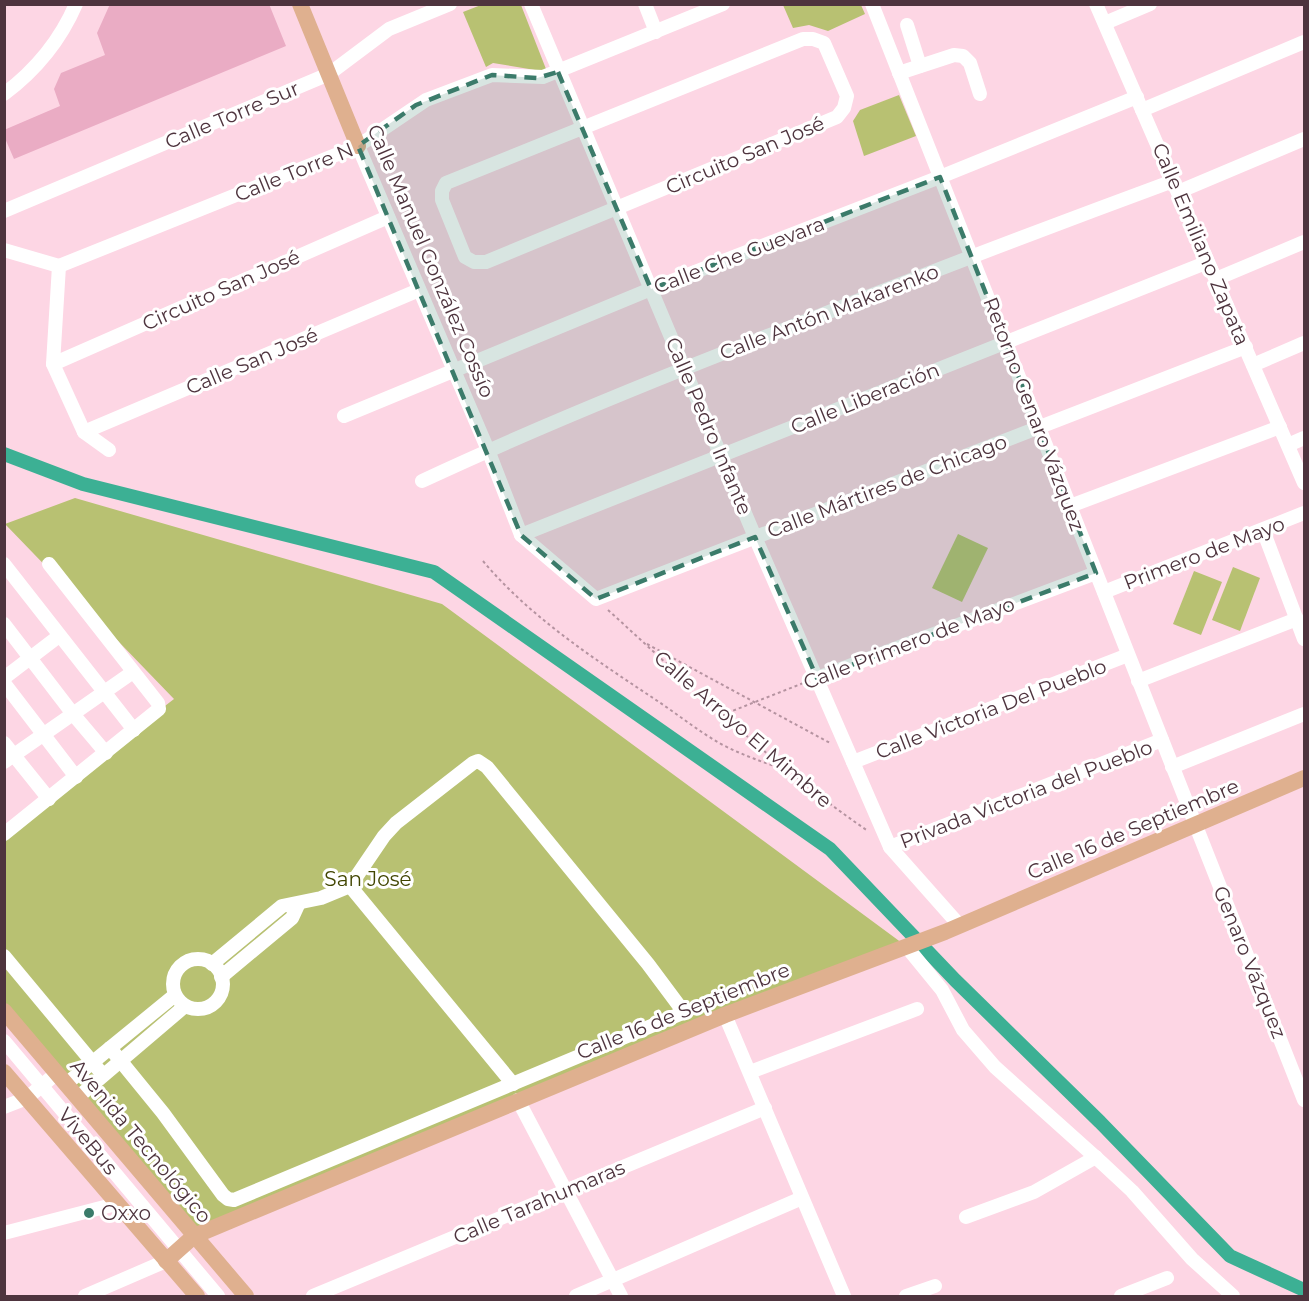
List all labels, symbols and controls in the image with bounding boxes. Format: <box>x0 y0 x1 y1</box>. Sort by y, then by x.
street label: Calle Torre Sur <box>161 76 303 154</box>
street label: Circuito San José <box>662 111 828 199</box>
street label: Calle Manuel González Cossío <box>362 121 500 401</box>
street label: Calle Torre N <box>231 137 357 207</box>
street label: Calle Emiliano Zapata <box>1147 139 1255 349</box>
street label: Calle Che Guevara <box>650 211 828 299</box>
street label: Circuito San José <box>138 244 304 336</box>
street label: Calle Antón Makarenko <box>716 259 942 365</box>
street label: Retorno Genaro Vázquez <box>978 294 1090 534</box>
street label: Calle San José <box>182 322 322 400</box>
street label: Calle Pedro Infante <box>661 334 757 518</box>
street label: Calle Liberación <box>787 357 943 439</box>
street label: Calle Mártires de Chicago <box>764 429 1010 543</box>
street label: Primero de Mayo <box>1120 511 1288 595</box>
street label: Calle Primero de Mayo <box>800 592 1018 694</box>
street label: Calle Arroyo El Mimbre <box>649 645 837 813</box>
street label: Calle Victoria Del Pueblo <box>872 654 1110 764</box>
street label: Privada Victoria del Pueblo <box>896 735 1156 853</box>
street label: Calle 16 de Septiembre <box>1024 773 1242 885</box>
park label: San José <box>324 867 412 891</box>
street label: Genaro Vázquez <box>1208 882 1292 1042</box>
street label: Calle 16 de Septiembre <box>573 957 793 1065</box>
street label: Avenida Tecnológico <box>65 1054 217 1228</box>
street label: ViveBus <box>53 1103 123 1179</box>
street label: Calle Tarahumaras <box>449 1155 629 1249</box>
place label: Oxxo <box>101 1201 151 1225</box>
marker: Oxxo <box>82 1206 96 1220</box>

